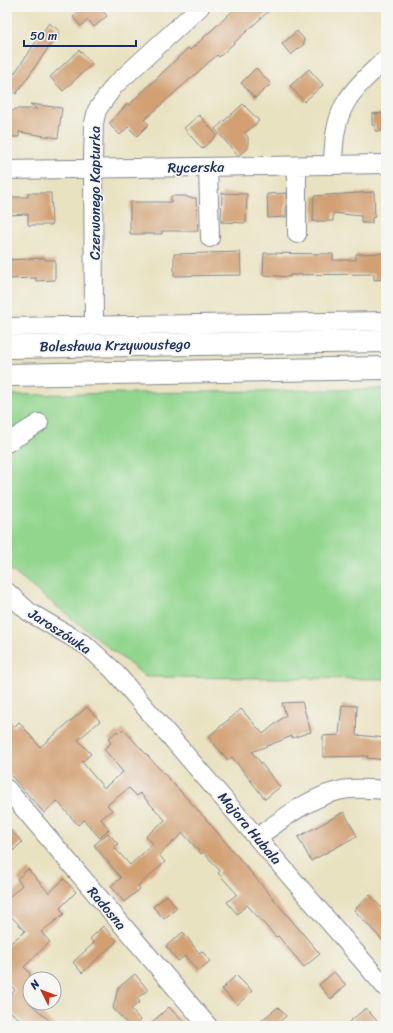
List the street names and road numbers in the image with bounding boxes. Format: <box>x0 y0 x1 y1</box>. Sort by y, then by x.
street label: Czerwonego Kapturka <box>83 126 108 260</box>
street label: Rycerska <box>167 154 225 180</box>
street label: Bolesława Krzywoustego <box>39 332 191 359</box>
street label: Jaroszówka <box>22 601 96 661</box>
street label: Majora Hubala <box>211 786 288 871</box>
street label: Radosna <box>81 881 133 936</box>

